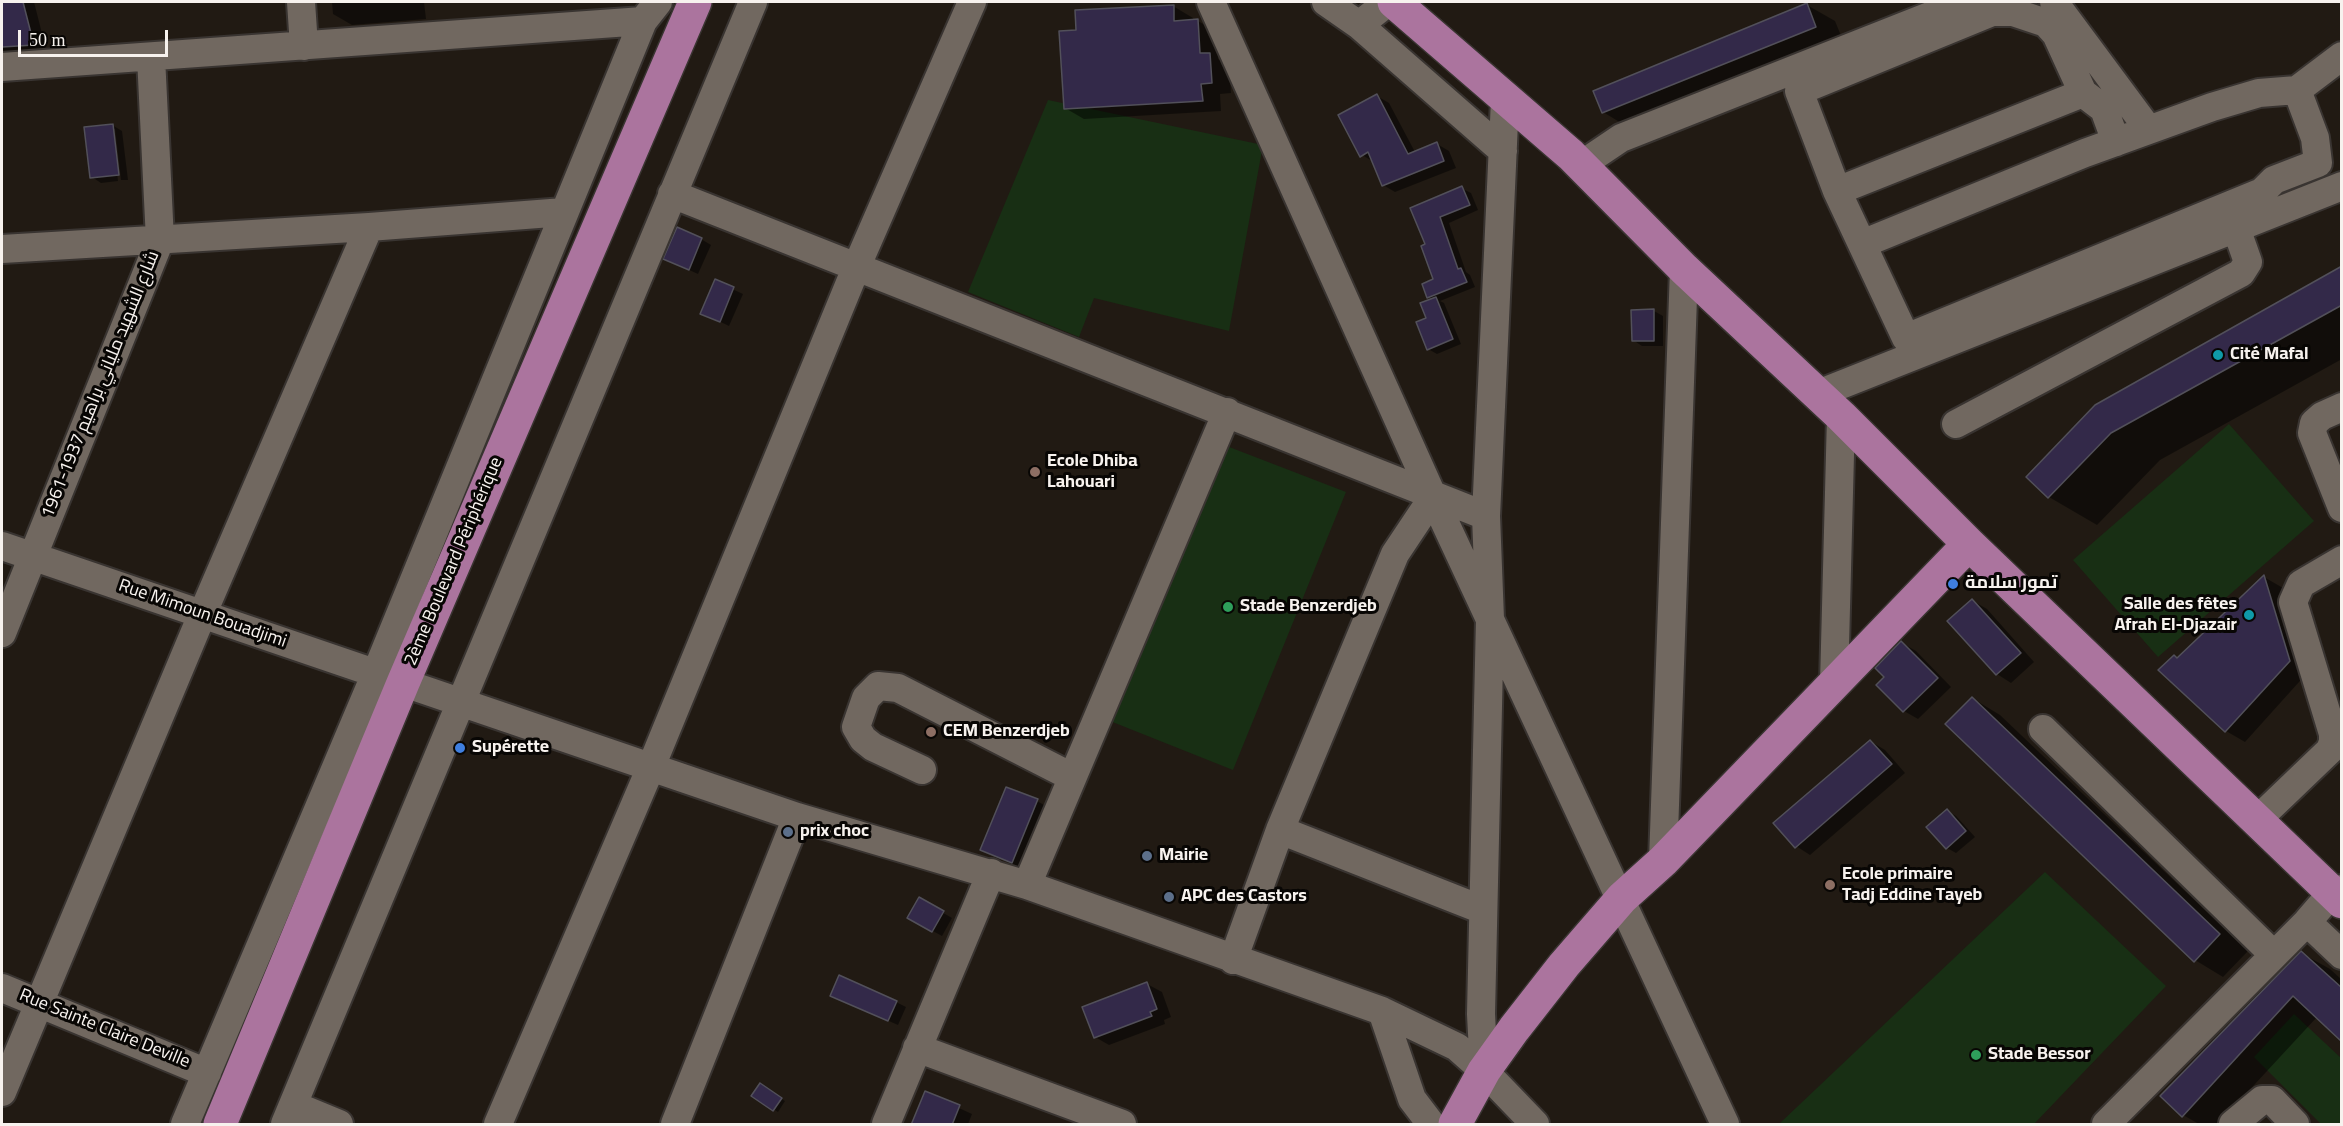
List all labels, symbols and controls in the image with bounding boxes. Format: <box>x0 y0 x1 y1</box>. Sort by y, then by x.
scale bar <box>21 18 171 56</box>
text: 50 m <box>29 30 66 50</box>
street label: شارع الشهيد ملياني براهيم 1937-1961 <box>38 248 166 522</box>
place label: Cité Mafal <box>2230 344 2309 366</box>
marker: Cité Mafal <box>2211 348 2225 362</box>
place label: Ecole Dhiba Lahouari <box>1047 451 1138 494</box>
street label: 2ème Boulevard Périphérique <box>401 455 509 669</box>
marker: Ecole Dhiba Lahouari <box>1028 465 1042 479</box>
place label: تمور سلامة <box>1965 573 2057 595</box>
street label: Rue Mimoun Bouadjimi <box>115 576 289 654</box>
marker: تمور سلامة <box>1946 577 1960 591</box>
place label: Salle des fêtes Afrah El-Djazair <box>2114 594 2237 636</box>
place label: Stade Benzerdjeb <box>1240 596 1377 618</box>
marker: Stade Benzerdjeb <box>1221 600 1235 614</box>
marker: Salle des fêtes Afrah El-Djazair <box>2242 608 2256 622</box>
place label: CEM Benzerdjeb <box>943 721 1070 743</box>
marker: CEM Benzerdjeb <box>924 725 938 739</box>
place label: Supérette <box>472 737 549 759</box>
marker: Supérette <box>453 741 467 755</box>
place label: prix choc <box>800 821 869 843</box>
marker: prix choc <box>781 825 795 839</box>
place label: Mairie <box>1159 845 1208 867</box>
marker: Mairie <box>1140 849 1154 863</box>
place label: Ecole primaire Tadj Eddine Tayeb <box>1842 864 1982 906</box>
marker: Ecole primaire Tadj Eddine Tayeb <box>1823 878 1837 892</box>
place label: APC des Castors <box>1181 886 1307 908</box>
marker: APC des Castors <box>1162 890 1176 904</box>
street label: Rue Sainte Claire Deville <box>15 986 193 1074</box>
place label: Stade Bessor <box>1988 1044 2091 1066</box>
marker: Stade Bessor <box>1969 1048 1983 1062</box>

